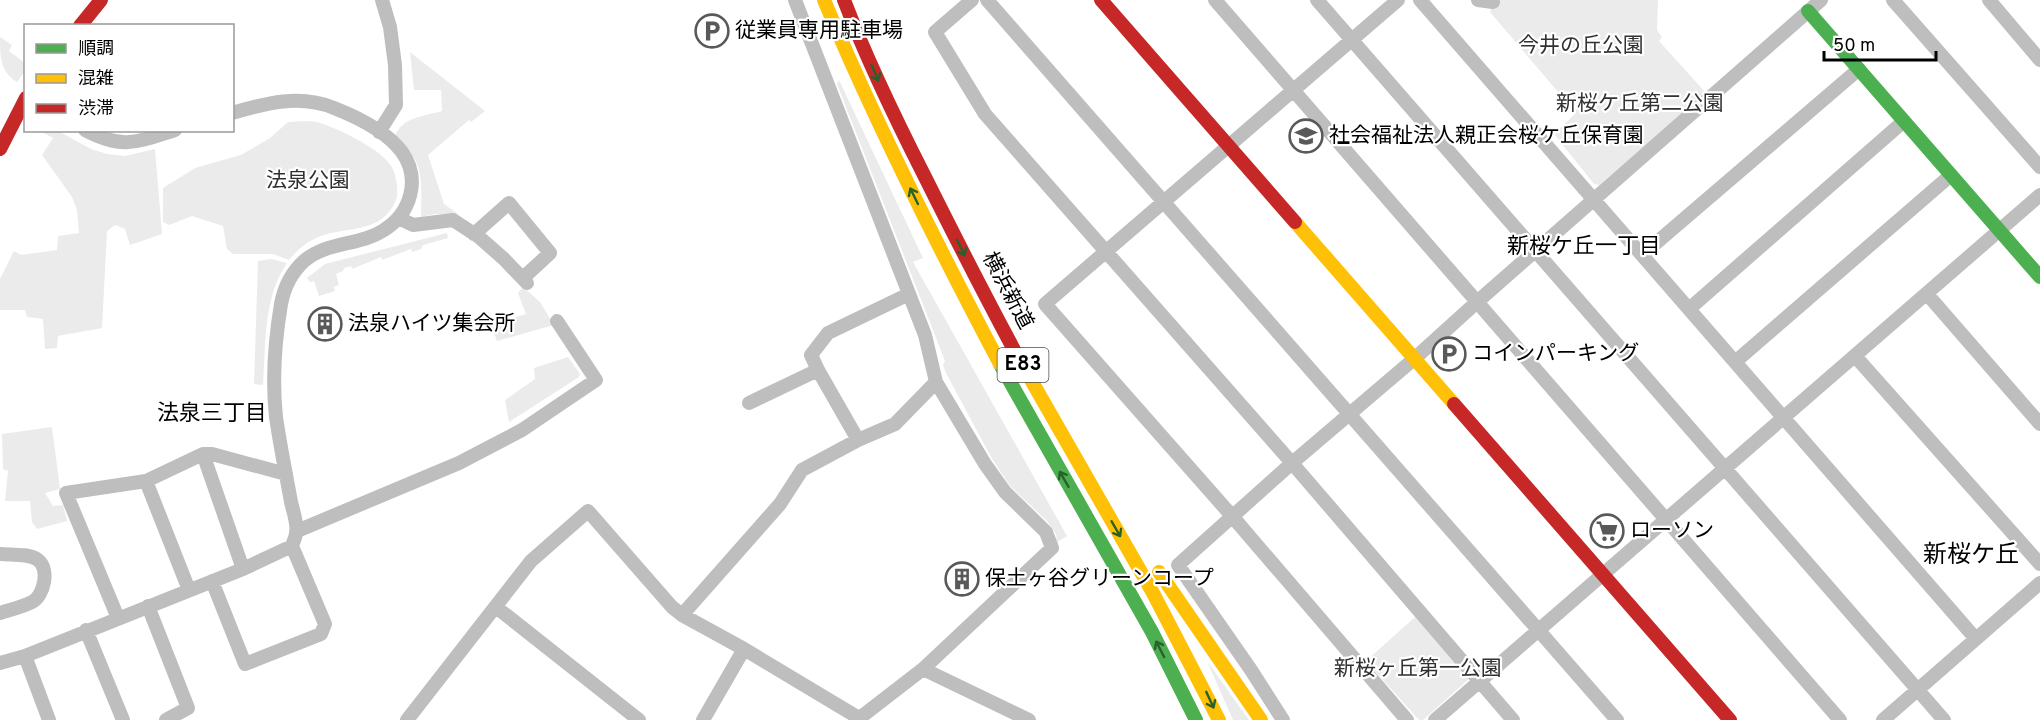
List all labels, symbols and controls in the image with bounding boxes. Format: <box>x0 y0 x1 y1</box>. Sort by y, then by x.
parking icon: 従業員専用駐車場 <box>694 13 730 49</box>
place label: 従業員専用駐車場 <box>735 18 903 45</box>
legend <box>24 24 234 132</box>
scale bar <box>1824 24 1936 62</box>
park label: 今井の丘公園 <box>1518 33 1644 60</box>
text: 50 m <box>1833 35 1875 58</box>
text: 順調 <box>78 38 114 61</box>
one-way arrow <box>869 64 881 82</box>
text: 混雑 <box>78 68 114 91</box>
park label: 新桜ケ丘第二公園 <box>1556 91 1724 118</box>
text: 渋滞 <box>78 98 114 121</box>
school or university icon: 社会福祉法人親正会桜ケ丘保育園 <box>1288 118 1324 154</box>
place label: 社会福祉法人親正会桜ケ丘保育園 <box>1329 123 1644 150</box>
park label: 法泉公園 <box>266 168 350 195</box>
one-way arrow <box>908 187 920 205</box>
district label: 新桜ケ丘一丁目 <box>1507 234 1661 261</box>
one-way arrow <box>955 239 967 257</box>
street label: 横浜新道 <box>975 248 1039 334</box>
building icon: 法泉ハイツ集会所 <box>307 306 343 342</box>
place label: 法泉ハイツ集会所 <box>348 311 516 338</box>
parking icon: コインパーキング <box>1431 336 1467 372</box>
place label: コインパーキング <box>1472 341 1639 368</box>
road number: E83 <box>998 348 1048 382</box>
district label: 法泉三丁目 <box>157 401 267 428</box>
one-way arrow <box>1058 471 1070 488</box>
supermarket icon: ローソン <box>1589 513 1625 549</box>
place label: ローソン <box>1630 518 1714 545</box>
one-way arrow <box>1111 520 1123 537</box>
district label: 新桜ケ丘 <box>1923 541 2019 571</box>
building icon: 保土ヶ谷グリーンコープ <box>944 561 980 597</box>
place label: 保土ヶ谷グリーンコープ <box>985 566 1214 593</box>
one-way arrow <box>1154 641 1166 658</box>
park label: 新桜ヶ丘第一公園 <box>1334 656 1502 683</box>
one-way arrow <box>1204 691 1216 709</box>

